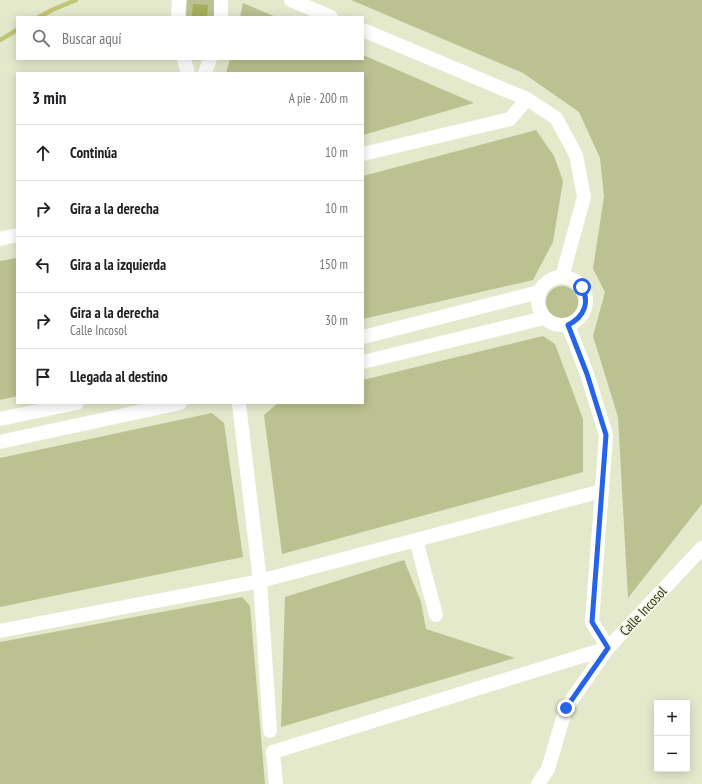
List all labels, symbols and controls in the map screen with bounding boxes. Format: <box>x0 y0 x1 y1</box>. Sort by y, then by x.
search box <box>16 16 364 60</box>
icon: search <box>30 27 52 49</box>
text: Buscar aquí <box>62 29 122 48</box>
text: 3 min <box>32 87 66 109</box>
text: A pie · 200 m <box>289 90 348 107</box>
icon: ahead <box>32 142 54 164</box>
text: Continúa <box>70 143 117 162</box>
text: 10 m <box>325 144 348 161</box>
icon: right <box>32 198 54 220</box>
text: Gira a la derecha <box>70 199 159 218</box>
text: 10 m <box>325 200 348 217</box>
icon: left <box>32 254 54 276</box>
text: Gira a la izquierda <box>70 255 166 274</box>
text: 150 m <box>319 256 348 273</box>
route start <box>573 278 591 296</box>
text: Gira a la derecha <box>70 303 159 322</box>
icon: right <box>32 310 54 332</box>
text: 30 m <box>325 312 348 329</box>
text: Calle Incosol <box>70 322 127 339</box>
icon: arrive <box>32 366 54 388</box>
text: Llegada al destino <box>70 367 168 386</box>
street label: Calle Incosol <box>615 582 671 640</box>
route end <box>557 699 575 717</box>
map controls <box>654 700 690 772</box>
button: + <box>654 700 690 736</box>
button: − <box>654 736 690 772</box>

